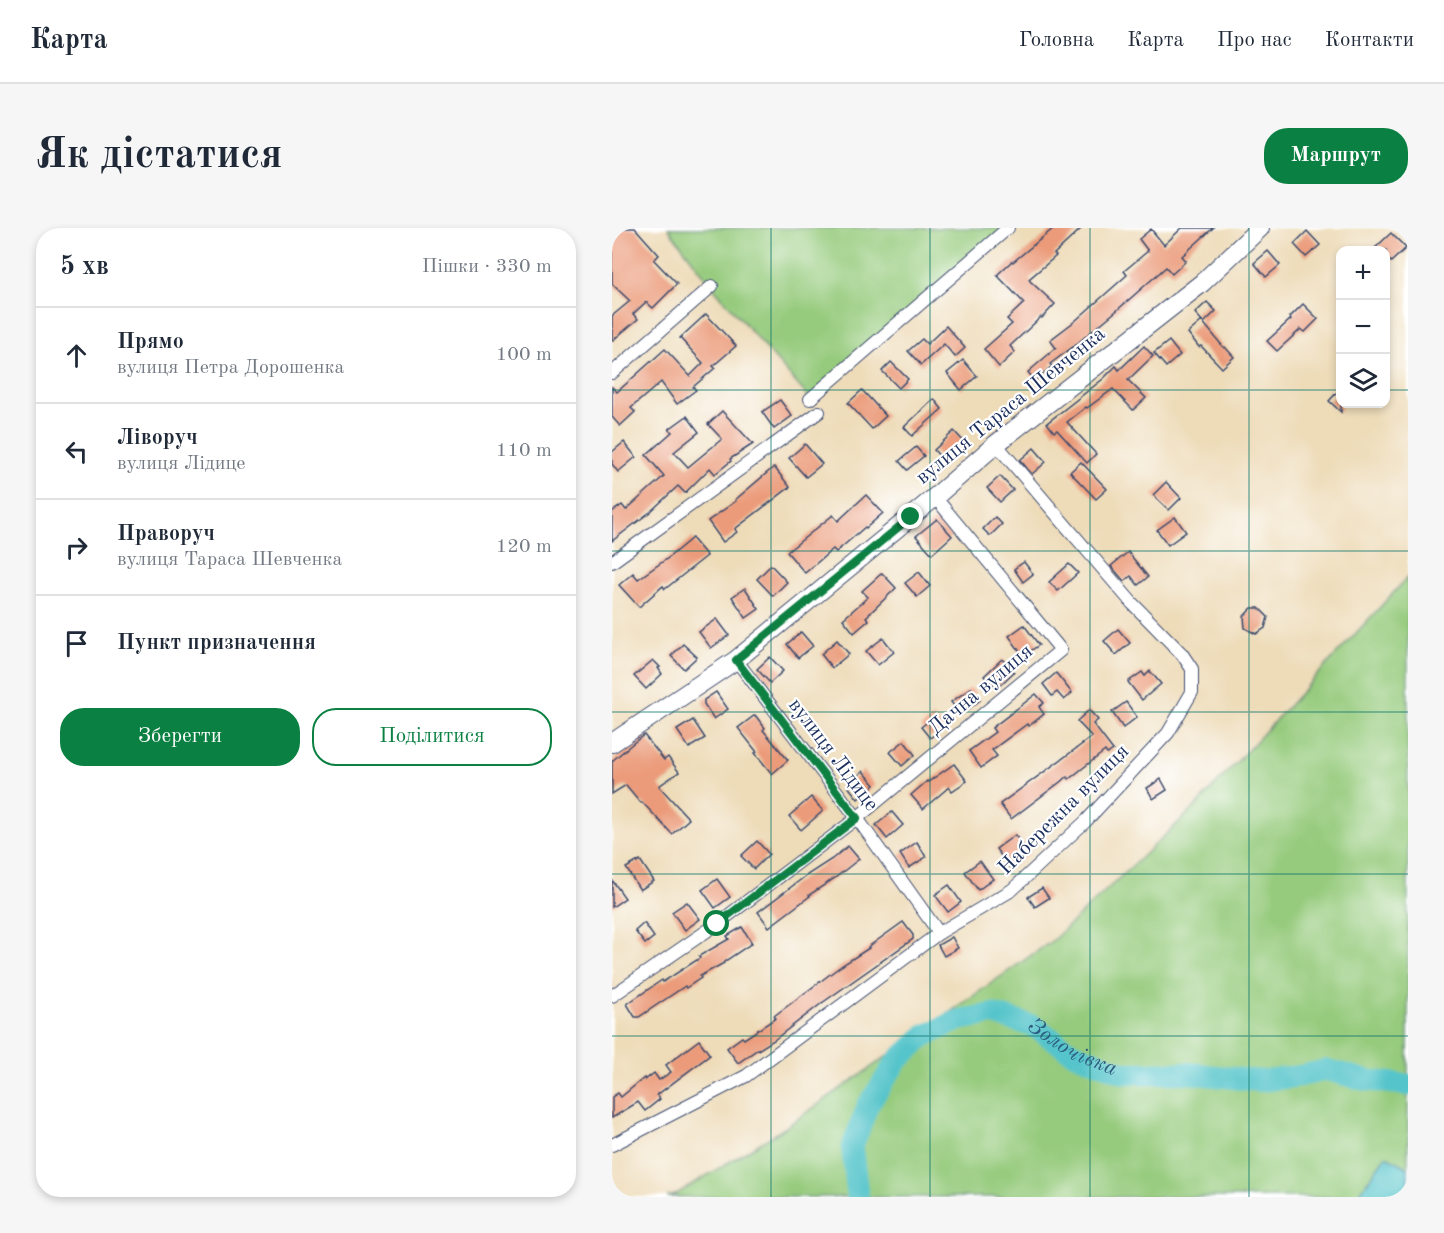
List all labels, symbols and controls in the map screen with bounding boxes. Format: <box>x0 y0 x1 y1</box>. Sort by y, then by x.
text: Карта <box>30 27 108 55</box>
text: Головна <box>1019 30 1094 51</box>
text: Карта <box>1127 30 1184 51</box>
text: Про нас <box>1217 30 1292 51</box>
text: Контакти <box>1325 30 1414 51</box>
button: Маршрут <box>1264 128 1408 184</box>
text: Як дістатися <box>36 135 283 177</box>
map controls <box>1336 246 1390 408</box>
button: + <box>1336 246 1390 300</box>
text: 5 хв <box>60 254 109 280</box>
text: Пішки · 330 m <box>422 257 552 277</box>
button: − <box>1336 300 1390 354</box>
street label: вулиця Тараса Шевченка <box>912 323 1110 489</box>
text: Прямо <box>117 331 184 353</box>
icon: ahead <box>60 339 93 372</box>
text: 100 m <box>496 345 552 365</box>
button: layers <box>1336 354 1390 408</box>
text: вулиця Петра Дорошенка <box>117 358 344 378</box>
text: Ліворуч <box>117 427 198 449</box>
icon: left <box>60 435 93 468</box>
text: 110 m <box>496 441 552 461</box>
text: вулиця Лідице <box>117 454 246 474</box>
route end <box>897 503 923 529</box>
text: Праворуч <box>117 523 215 545</box>
icon: right <box>60 531 93 564</box>
text: 120 m <box>496 537 552 557</box>
text: вулиця Тараса Шевченка <box>117 550 342 570</box>
icon: arrive <box>60 627 93 660</box>
text: Пункт призначення <box>117 632 316 654</box>
street label: Дачна вулиця <box>925 641 1037 739</box>
street label: вулиця Лідице <box>784 695 882 815</box>
button: Зберегти <box>60 708 300 766</box>
button: Поділитися <box>312 708 552 766</box>
street label: Набережна вулиця <box>995 741 1133 879</box>
route start <box>703 910 729 936</box>
water label: Золочівка <box>1024 1015 1121 1080</box>

